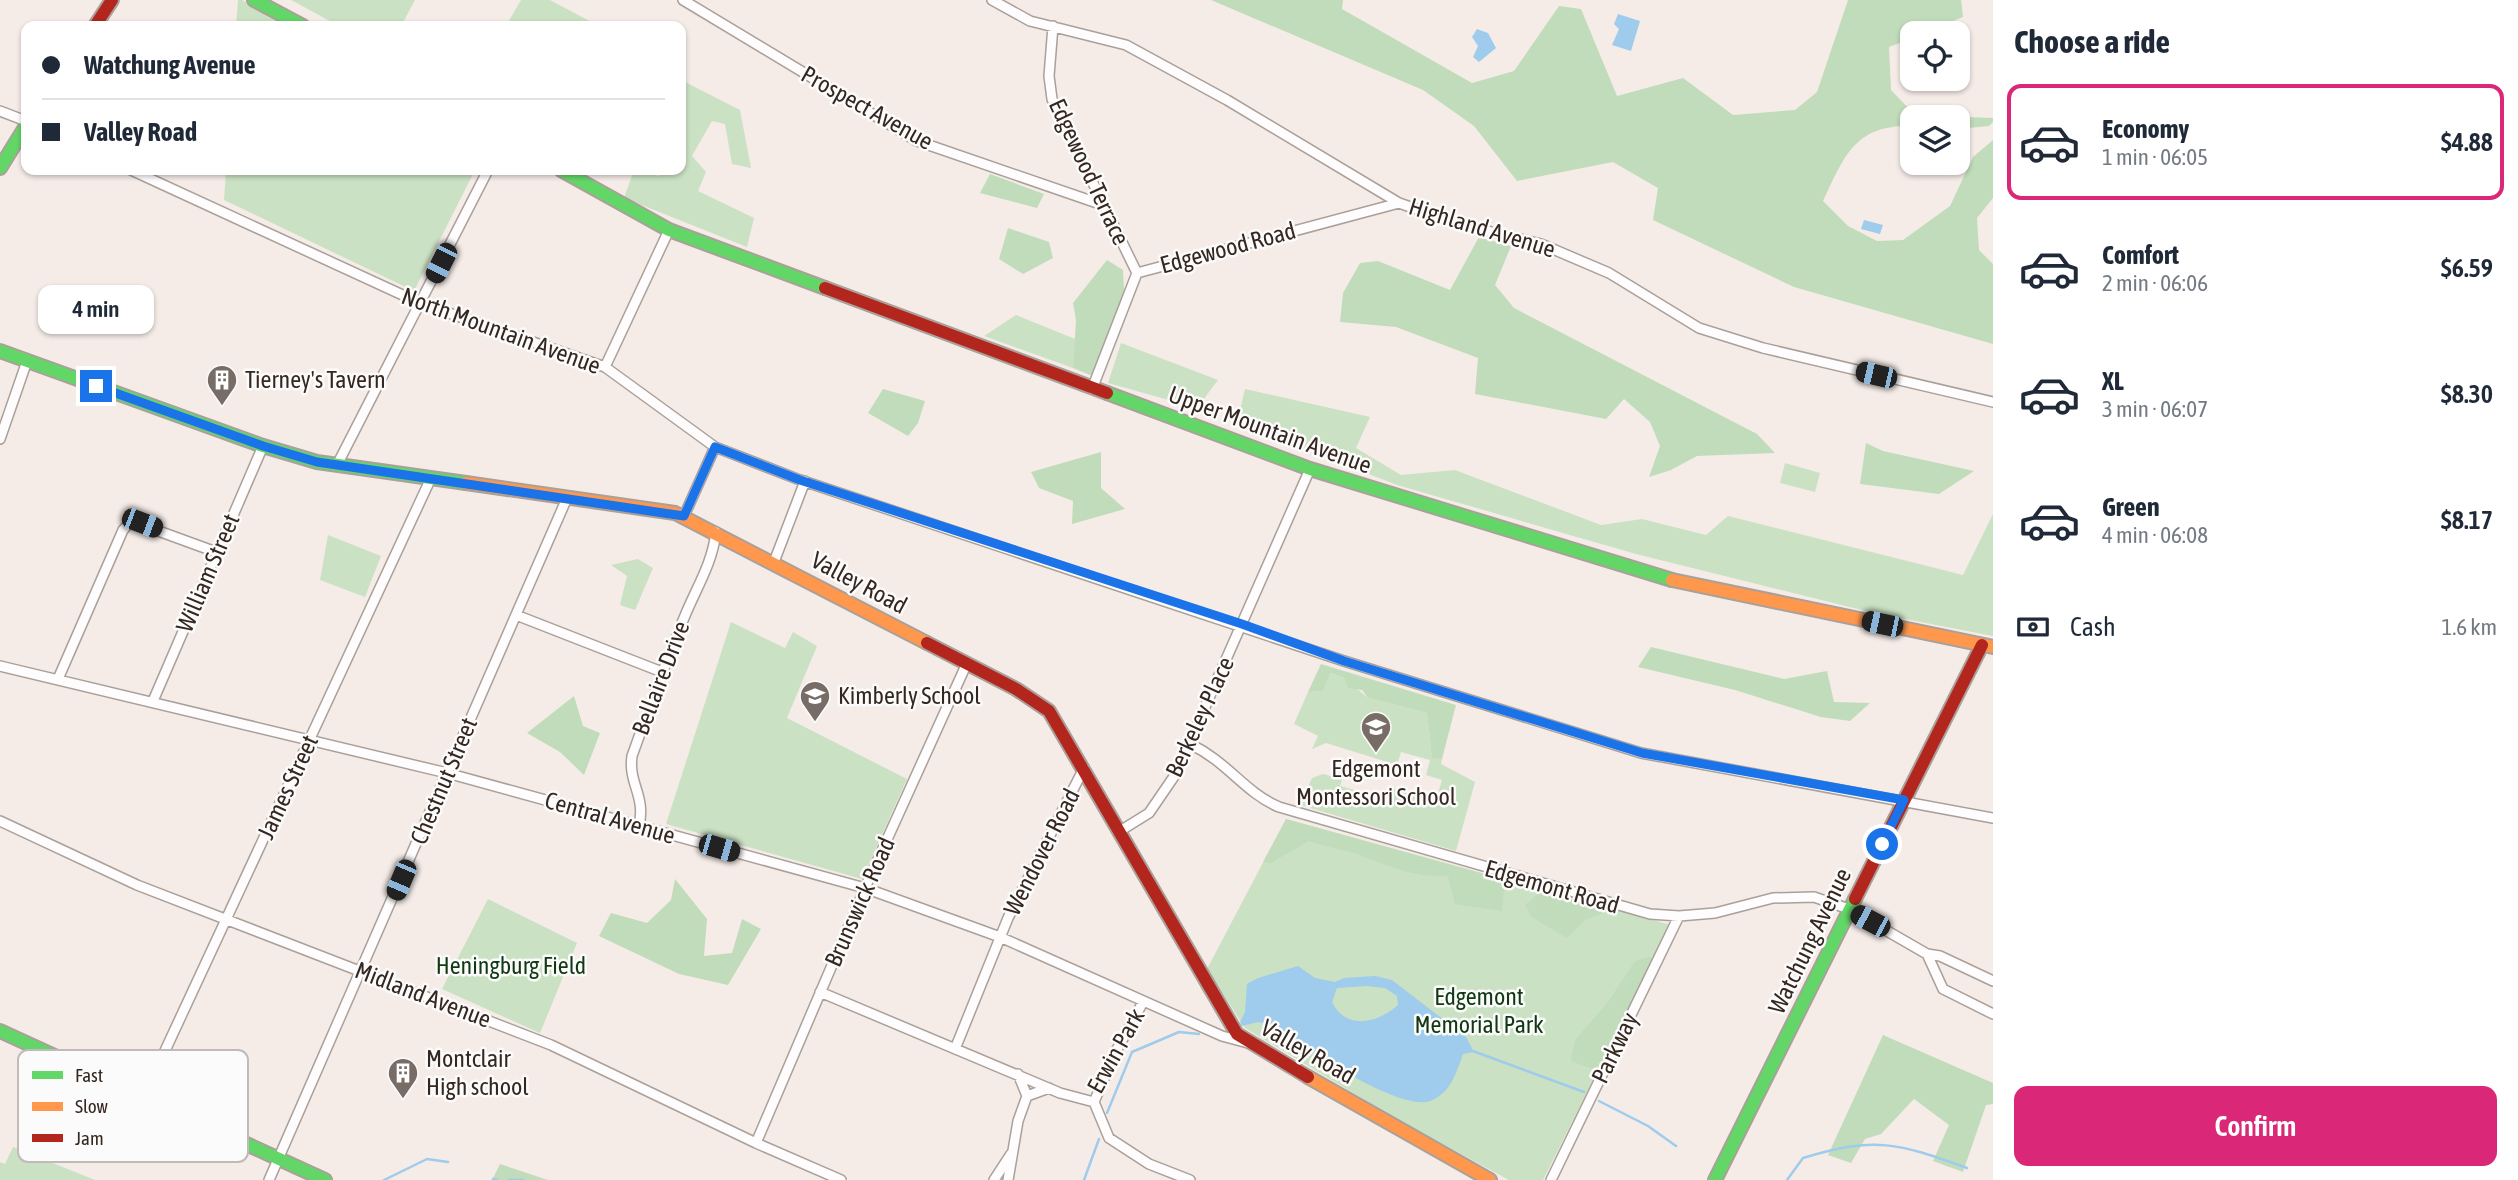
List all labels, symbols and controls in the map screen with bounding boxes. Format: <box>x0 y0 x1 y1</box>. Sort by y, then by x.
map controls <box>1900 21 1970 175</box>
button: locate <box>1900 21 1970 91</box>
text: Choose a ride <box>2014 23 2170 60</box>
text: Watchung Avenue <box>84 50 256 80</box>
street label: Prospect Avenue <box>797 60 938 155</box>
street label: Edgewood Terrace <box>1044 94 1135 249</box>
button: layers <box>1900 105 1970 175</box>
icon: car <box>2018 111 2081 174</box>
text: Economy <box>2102 114 2189 144</box>
text: Valley Road <box>84 117 197 147</box>
text: $4.88 <box>2441 127 2493 157</box>
text: 1 min · 06:05 <box>2102 144 2208 170</box>
street label: Highland Avenue <box>1406 192 1559 263</box>
street label: Edgewood Road <box>1157 216 1299 279</box>
icon: car <box>2018 237 2081 300</box>
car <box>423 240 460 286</box>
text: Comfort <box>2102 240 2179 270</box>
text: $6.59 <box>2441 253 2493 283</box>
text: 2 min · 06:06 <box>2102 270 2208 296</box>
street label: North Mountain Avenue <box>398 282 604 379</box>
callout: 4 min <box>38 284 154 334</box>
text: 4 min <box>73 296 119 322</box>
car <box>1854 360 1899 390</box>
building icon: Tierney's Tavern <box>205 363 239 407</box>
icon: car <box>2018 363 2081 426</box>
place label: Tierney's Tavern <box>245 366 386 393</box>
text: XL <box>2102 366 2124 396</box>
route end <box>80 370 112 402</box>
text: $8.30 <box>2441 379 2493 409</box>
street label: Upper Mountain Avenue <box>1165 380 1375 479</box>
text: 3 min · 06:07 <box>2102 396 2208 422</box>
icon: car <box>2018 489 2081 552</box>
text: Green <box>2102 492 2160 522</box>
text: $8.17 <box>2441 505 2493 535</box>
car <box>119 506 166 540</box>
street label: William Street <box>171 510 245 636</box>
text: 4 min · 06:08 <box>2102 522 2208 548</box>
street label: Valley Road <box>807 546 912 619</box>
icon: cash <box>2014 608 2052 646</box>
car <box>1860 609 1905 639</box>
text: Cash <box>2070 612 2116 642</box>
text: 1.6 km <box>2441 614 2497 640</box>
street label: Bellaire Drive <box>627 617 695 738</box>
street label: Berkeley Place <box>1160 652 1239 781</box>
school or university icon: Kimberly School <box>798 679 832 723</box>
place label: Kimberly School <box>838 682 981 709</box>
school or university icon: Edgemont Montessori School <box>1359 710 1393 754</box>
street label: Chestnut Street <box>405 713 482 848</box>
street label: James Street <box>252 731 323 843</box>
place label: Edgemont Montessori School <box>1296 755 1457 810</box>
street label: Wendover Road <box>998 784 1085 920</box>
street label: Central Avenue <box>542 786 678 849</box>
route start <box>1866 828 1898 860</box>
car <box>696 832 743 864</box>
street label: Brunswick Road <box>819 833 900 971</box>
street label: Edgemont Road <box>1482 854 1622 919</box>
car <box>384 857 419 903</box>
street label: Watchung Avenue <box>1763 864 1856 1018</box>
car <box>1847 902 1894 940</box>
park label: Heningburg Field <box>436 952 586 979</box>
street label: Midland Avenue <box>351 956 495 1033</box>
park label: Edgemont Memorial Park <box>1414 983 1544 1038</box>
street label: Erwin Park <box>1081 1004 1150 1098</box>
street label: Parkway <box>1586 1008 1643 1088</box>
street label: Valley Road <box>1256 1014 1360 1089</box>
place label: Montclair High school <box>426 1045 529 1100</box>
legend <box>18 1050 248 1162</box>
building icon: Montclair High school <box>386 1056 420 1100</box>
text: Fast <box>75 1064 103 1086</box>
button: Confirm <box>2014 1086 2497 1166</box>
text: Slow <box>75 1095 109 1117</box>
text: Jam <box>75 1127 104 1149</box>

